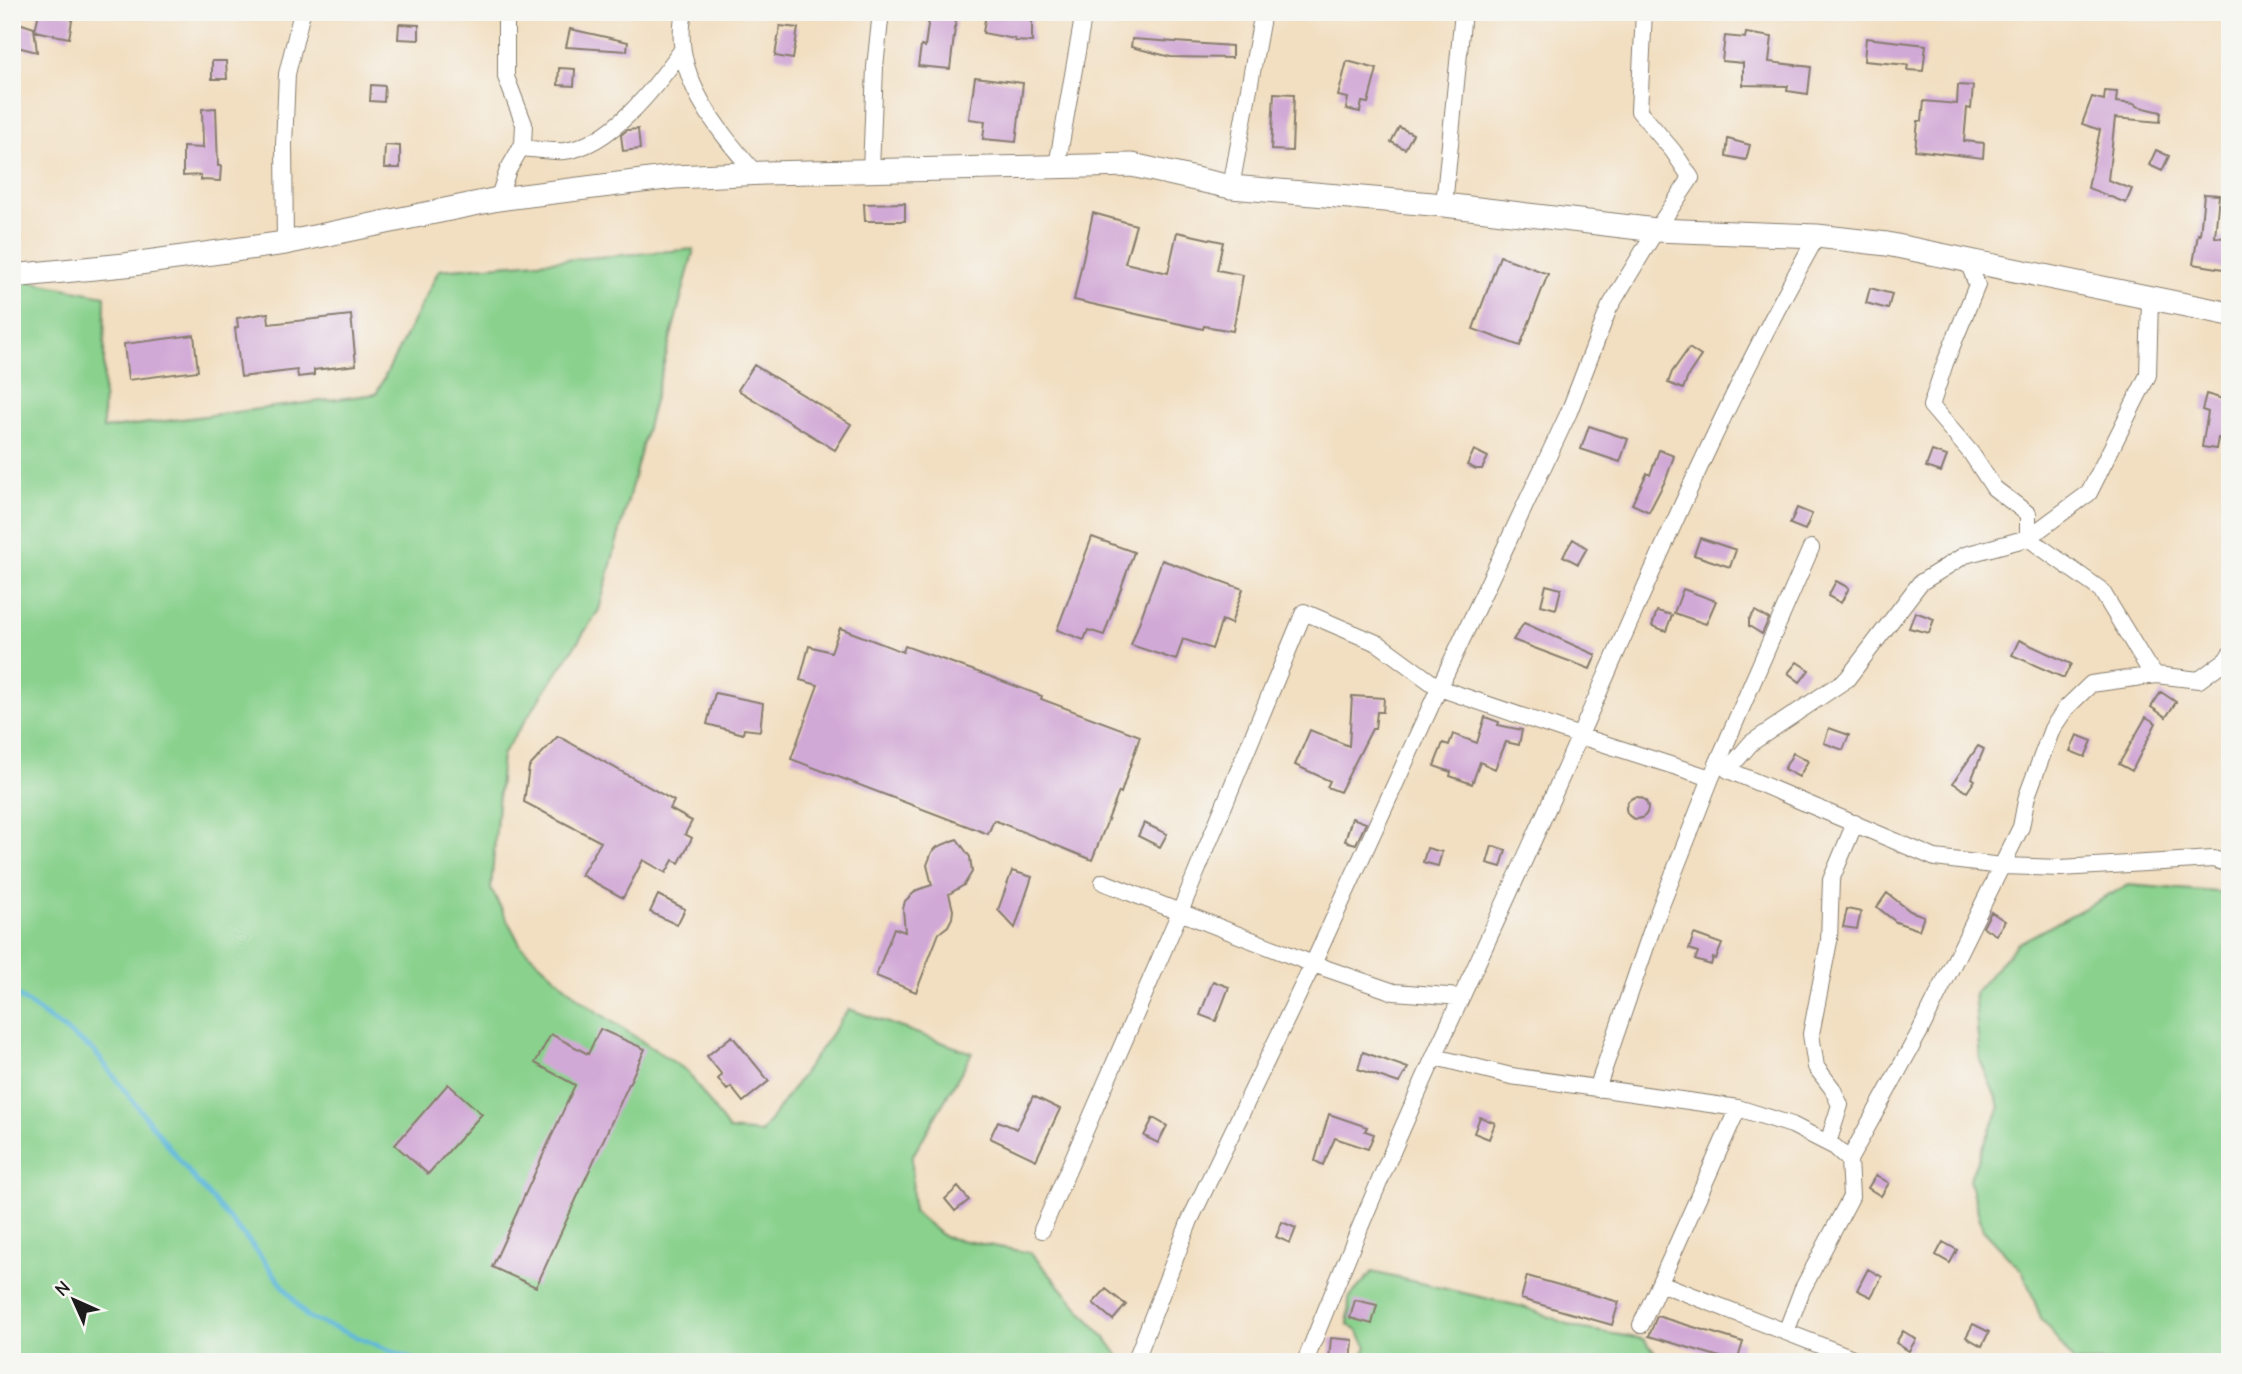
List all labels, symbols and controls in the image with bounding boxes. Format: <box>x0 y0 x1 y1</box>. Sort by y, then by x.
north arrow <box>38 1266 108 1336</box>
text: N <box>51 1277 75 1301</box>

